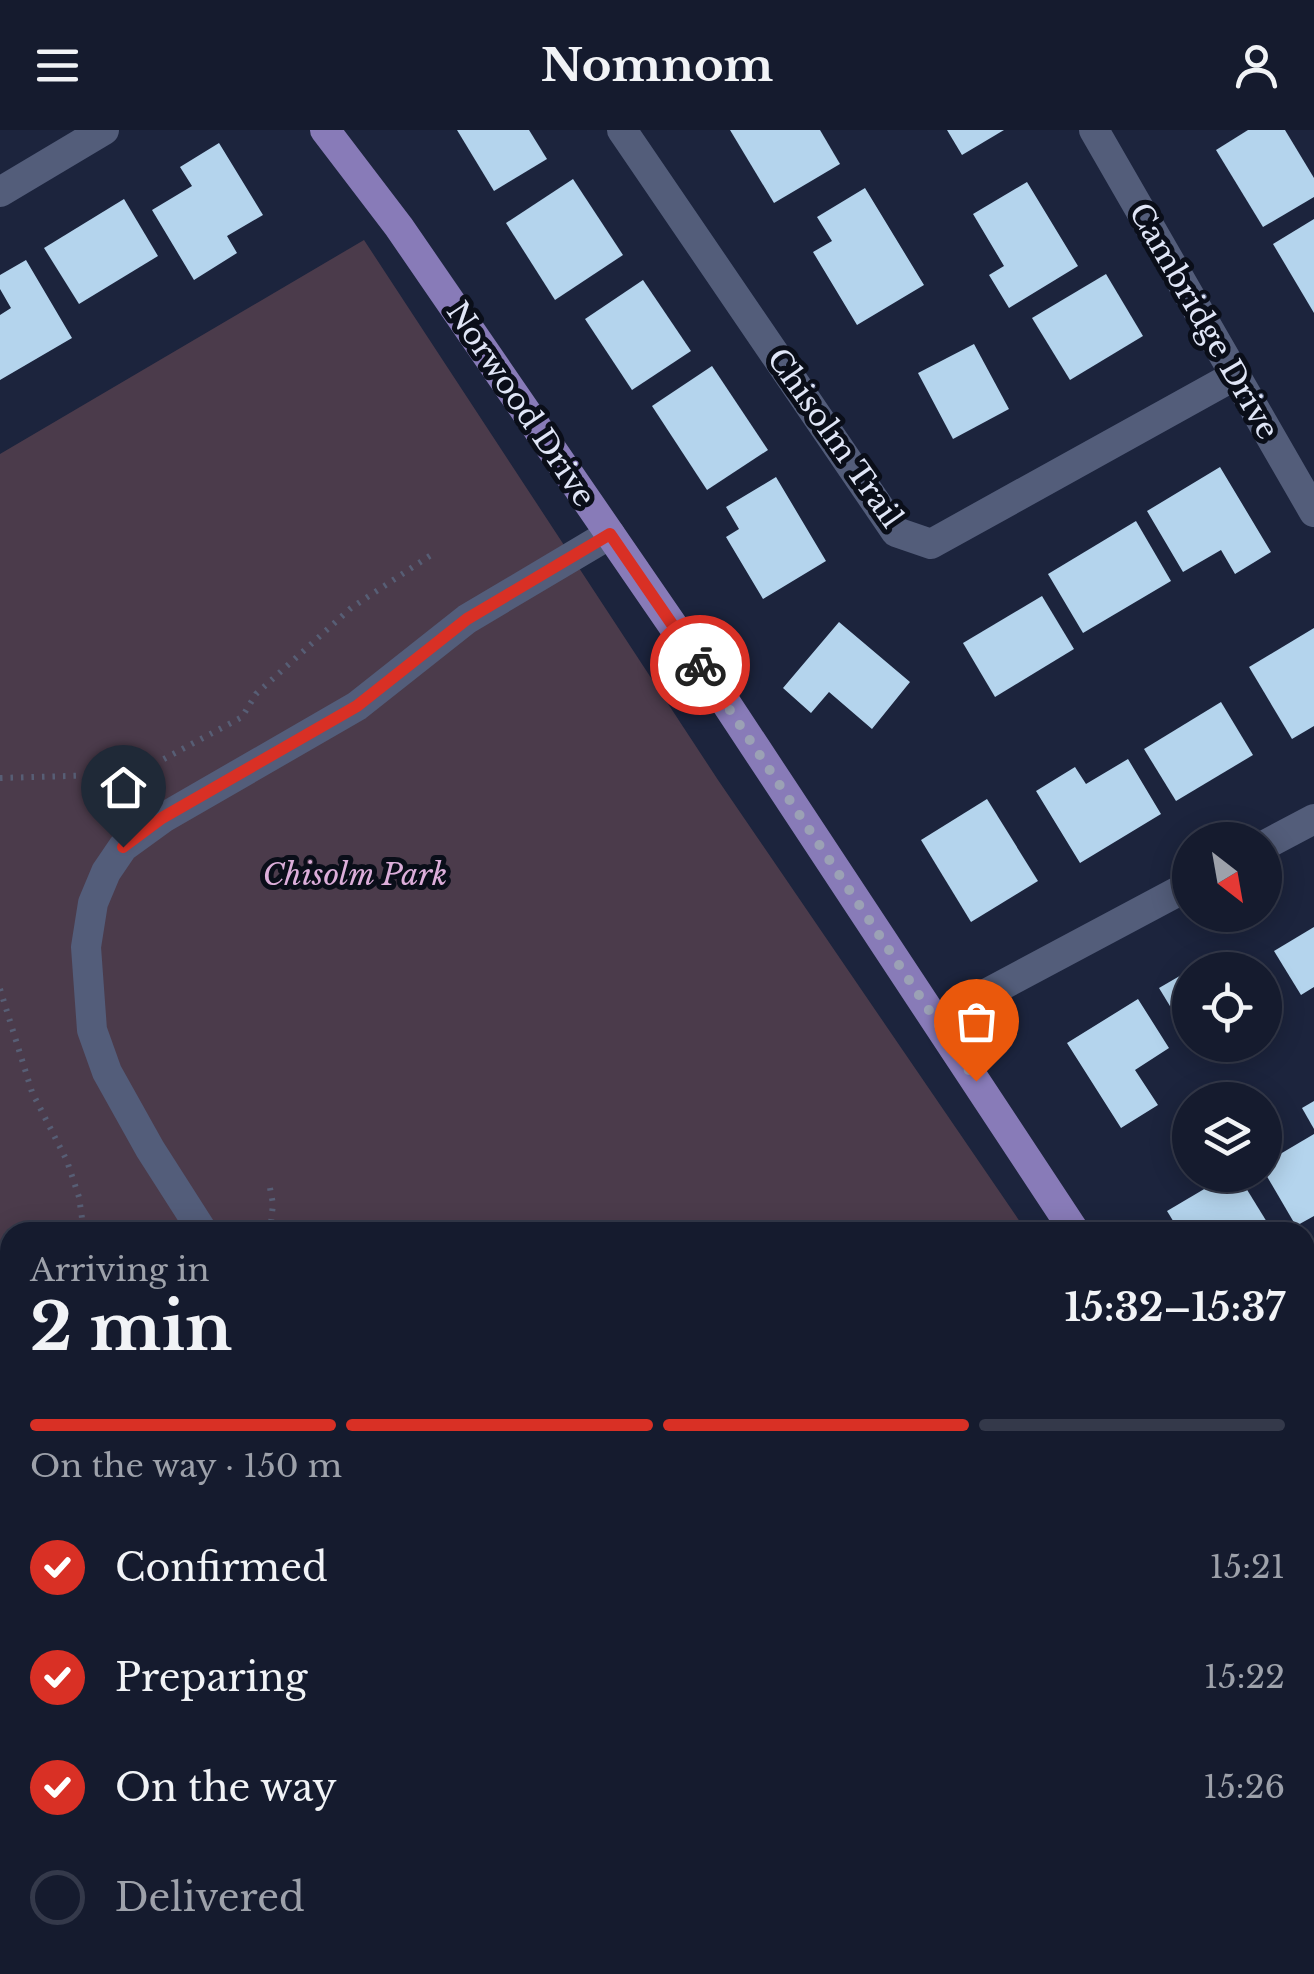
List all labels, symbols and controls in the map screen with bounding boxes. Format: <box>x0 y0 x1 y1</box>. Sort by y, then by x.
text: Nomnom <box>541 37 773 93</box>
icon: menu <box>30 38 85 93</box>
icon: person <box>1229 38 1284 93</box>
street label: Cambridge Drive <box>1121 196 1287 446</box>
street label: Norwood Drive <box>439 295 603 513</box>
street label: Chisolm Trail <box>759 341 911 535</box>
courier <box>650 615 750 715</box>
icon: bike <box>673 638 728 693</box>
pin <box>81 745 166 848</box>
icon: home <box>96 760 151 815</box>
north arrow <box>1172 822 1282 932</box>
map controls <box>1172 822 1282 1192</box>
park label: Chisolm Park <box>263 856 447 893</box>
button: locate <box>1172 952 1282 1062</box>
pin <box>934 979 1019 1082</box>
icon: bag <box>949 994 1004 1049</box>
button: layers <box>1172 1082 1282 1192</box>
text: Arriving in <box>30 1250 209 1290</box>
text: 15:32–15:37 <box>1065 1284 1285 1331</box>
text: 2 min <box>30 1287 232 1368</box>
text: On the way · 150 m <box>30 1446 342 1486</box>
icon: check <box>30 1540 85 1595</box>
text: Confirmed <box>115 1544 328 1591</box>
text: 15:21 <box>1209 1547 1285 1587</box>
icon: check <box>30 1650 85 1705</box>
text: Preparing <box>115 1654 307 1701</box>
text: 15:22 <box>1204 1657 1285 1697</box>
icon: check <box>30 1760 85 1815</box>
text: On the way <box>115 1764 337 1811</box>
text: 15:26 <box>1203 1767 1285 1807</box>
text: Delivered <box>115 1874 305 1921</box>

